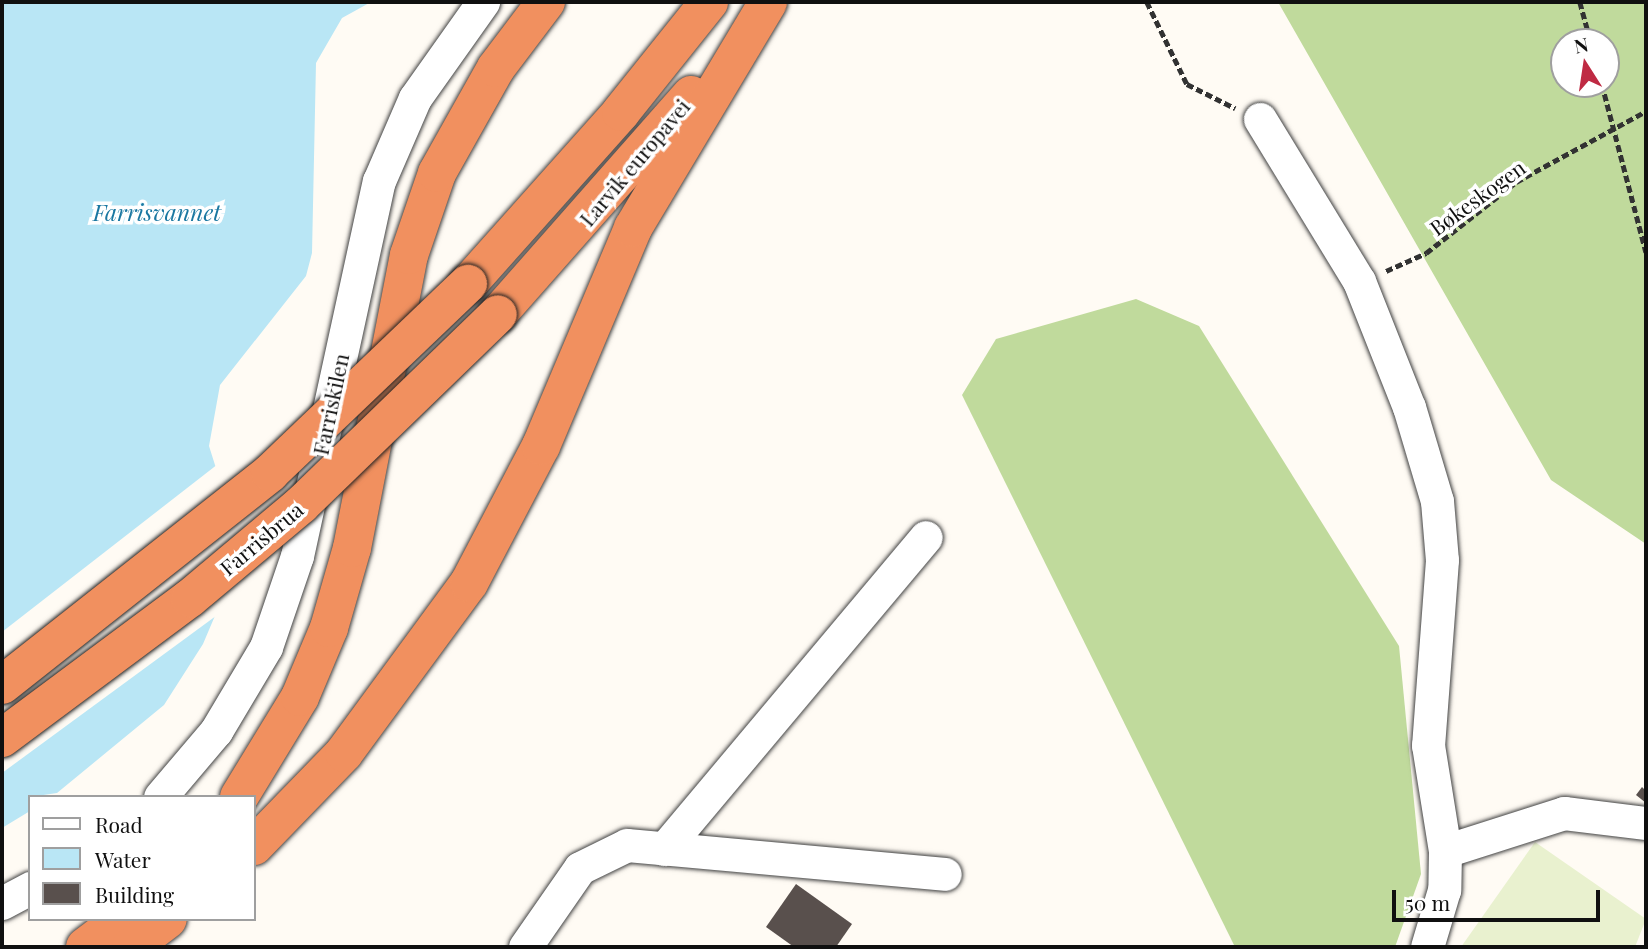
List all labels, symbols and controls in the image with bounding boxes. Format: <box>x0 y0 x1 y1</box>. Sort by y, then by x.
north arrow <box>1550 28 1620 98</box>
text: N <box>1572 30 1590 59</box>
street label: Larvik europavei <box>574 93 694 231</box>
street label: Bøkeskogen <box>1424 154 1530 240</box>
water label: Farrisvannet <box>93 198 221 226</box>
street label: Farriskilen <box>307 351 353 457</box>
street label: Farrisbrua <box>215 496 307 580</box>
legend <box>28 795 256 921</box>
text: Road <box>95 810 143 838</box>
text: Water <box>95 845 151 873</box>
scale bar <box>1396 876 1604 920</box>
text: Building <box>95 880 174 908</box>
text: 50 m <box>1405 888 1450 916</box>

